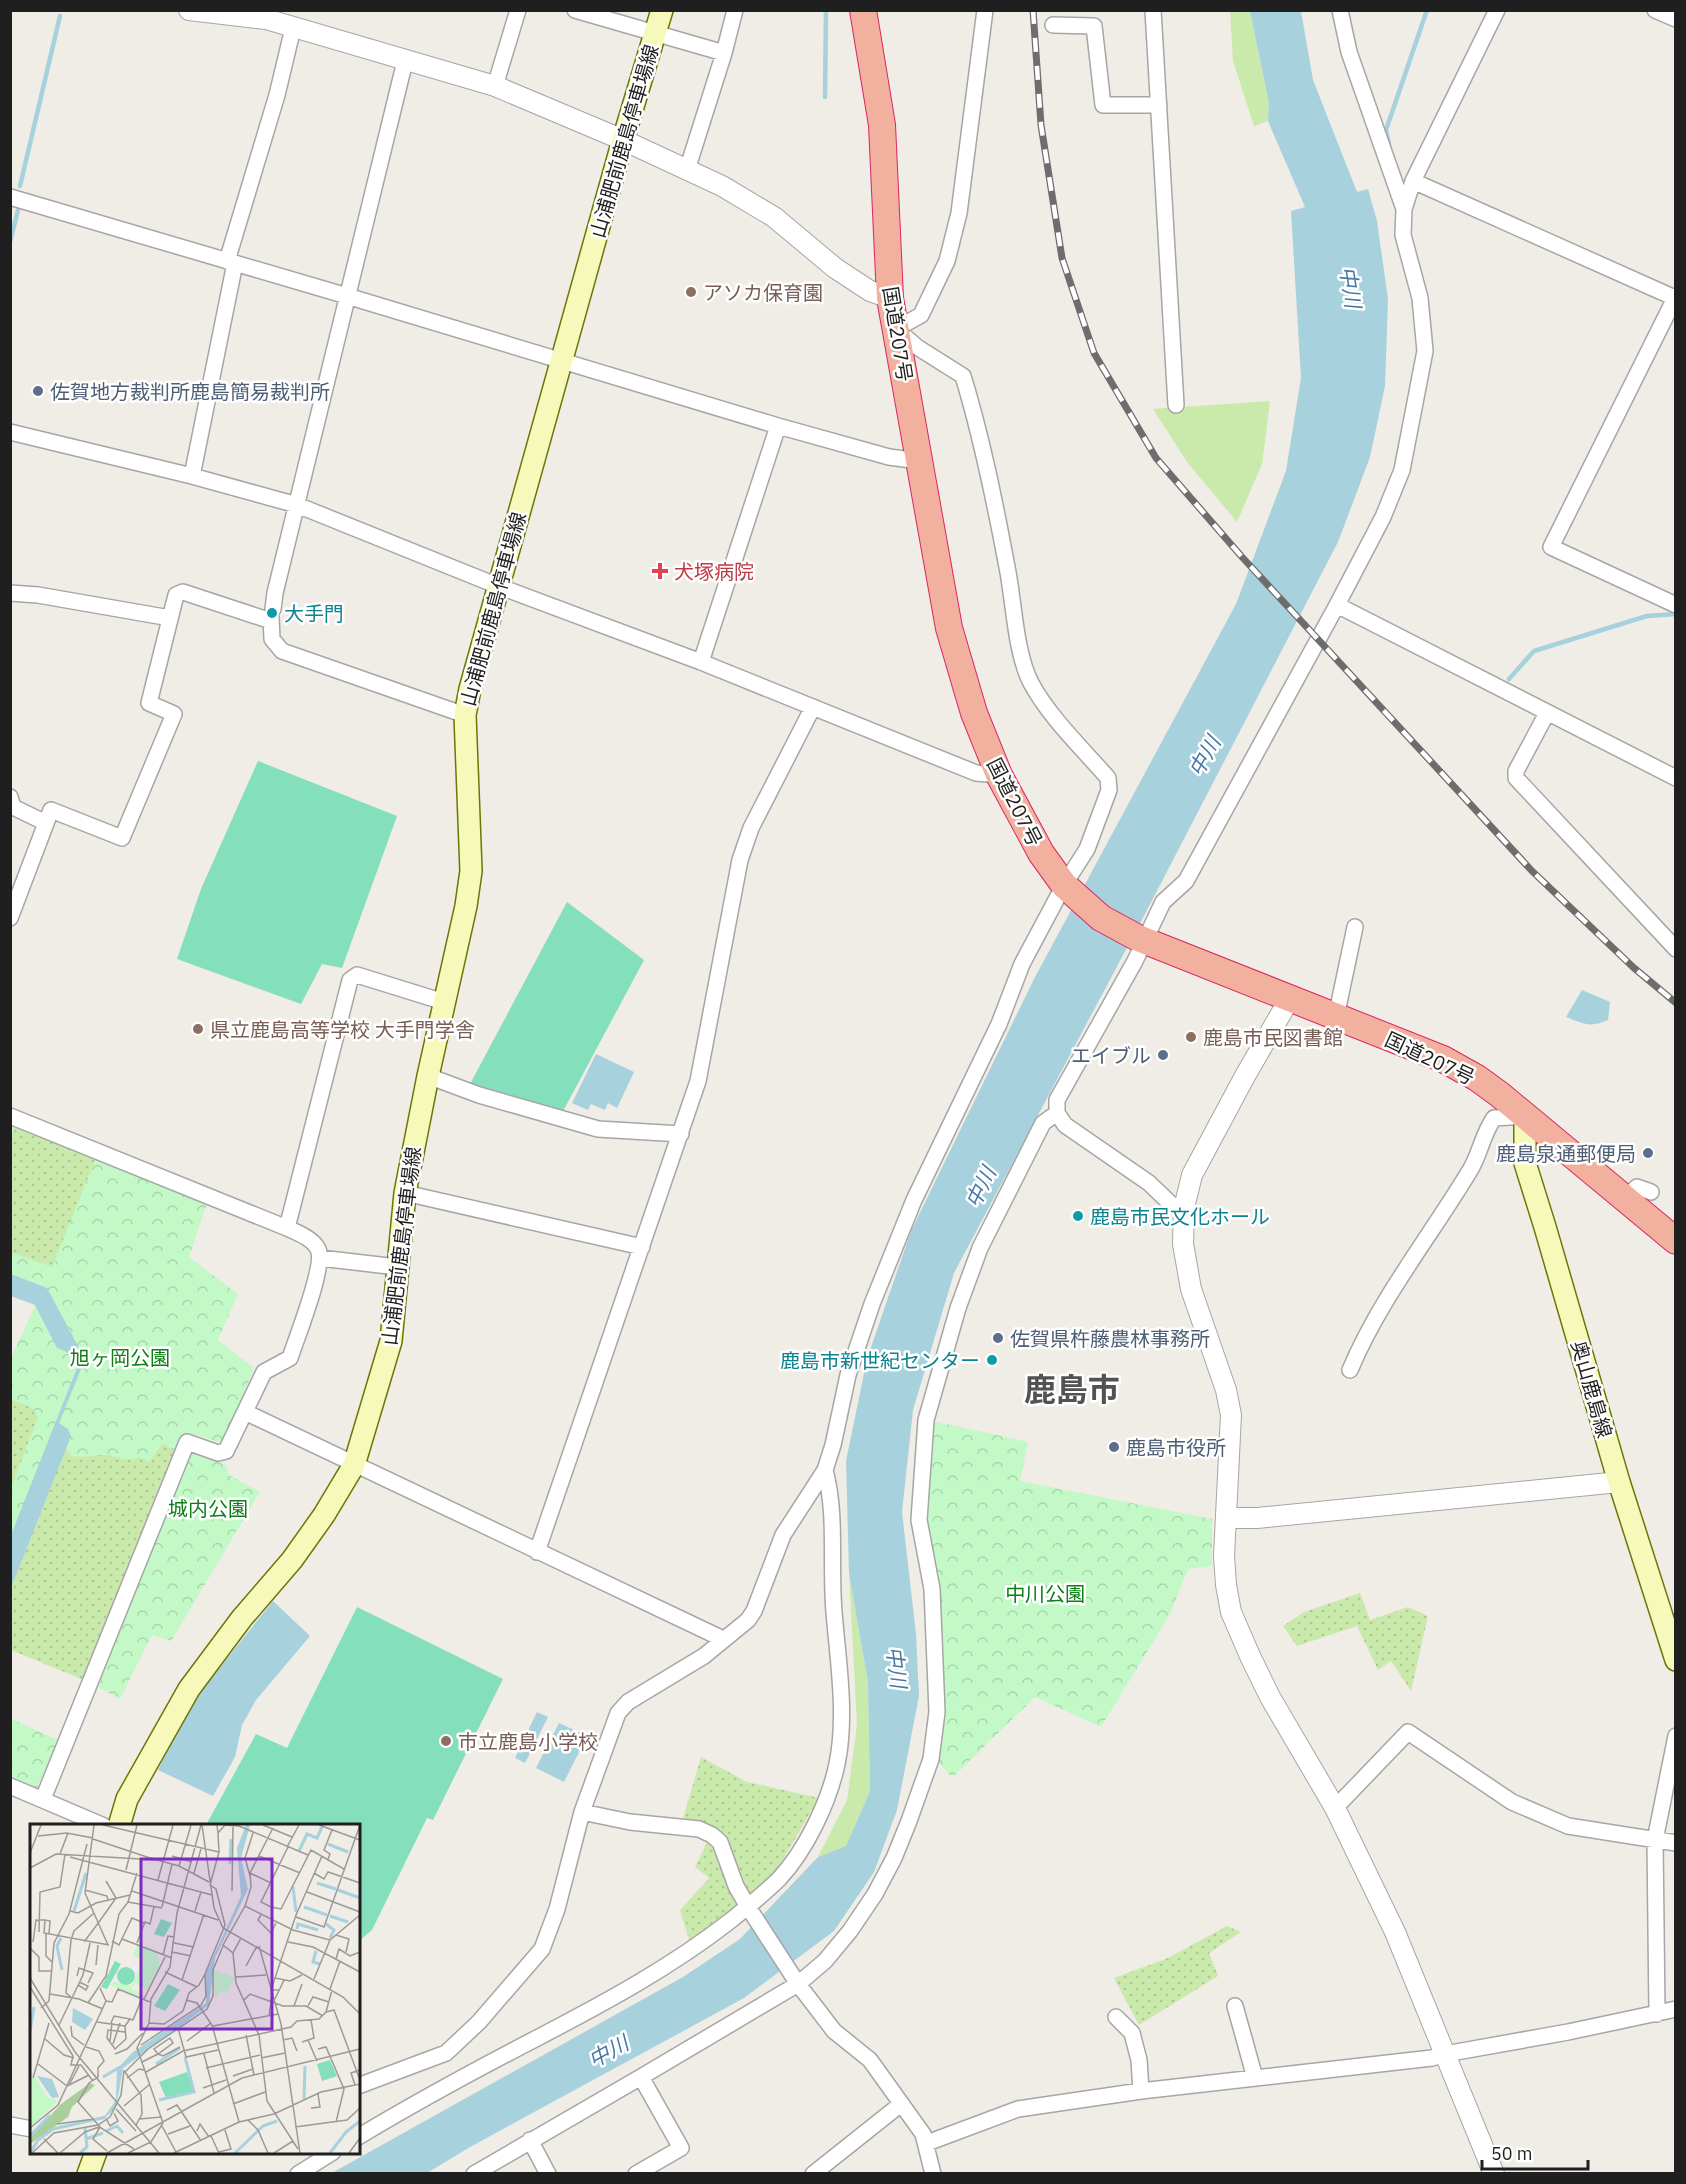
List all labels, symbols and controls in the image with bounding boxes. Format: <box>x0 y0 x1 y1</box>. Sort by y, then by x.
street label: 山浦肥前鹿島停車場線 <box>583 41 665 241</box>
water label: 中川 <box>1334 264 1368 312</box>
place label: アソカ保育園 <box>703 279 823 306</box>
street label: 国道207号 <box>877 284 919 384</box>
marker: アソカ保育園 <box>684 285 698 299</box>
place label: 佐賀地方裁判所鹿島簡易裁判所 <box>50 378 330 405</box>
marker: 佐賀地方裁判所鹿島簡易裁判所 <box>31 384 45 398</box>
street label: 山浦肥前鹿島停車場線 <box>454 509 532 709</box>
place label: 犬塚病院 <box>674 558 754 585</box>
marker: 犬塚病院 <box>651 562 669 580</box>
place label: 大手門 <box>284 600 344 627</box>
marker: 大手門 <box>265 606 279 620</box>
water label: 中川 <box>1182 729 1227 781</box>
street label: 国道207号 <box>981 753 1049 851</box>
place label: 県立鹿島高等学校 大手門学舎 <box>210 1016 475 1043</box>
marker: 県立鹿島高等学校 大手門学舎 <box>191 1022 205 1036</box>
place label: 鹿島市民図書館 <box>1203 1024 1343 1051</box>
street label: 国道207号 <box>1381 1025 1479 1091</box>
marker: 鹿島市民図書館 <box>1184 1030 1198 1044</box>
place label: エイブル <box>1071 1042 1151 1069</box>
marker: エイブル <box>1156 1048 1170 1062</box>
place label: 鹿島泉通郵便局 <box>1496 1140 1636 1167</box>
street label: 山浦肥前鹿島停車場線 <box>375 1145 427 1347</box>
marker: 鹿島泉通郵便局 <box>1641 1146 1655 1160</box>
water label: 中川 <box>958 1160 1003 1212</box>
place label: 鹿島市民文化ホール <box>1090 1203 1270 1230</box>
marker: 鹿島市民文化ホール <box>1071 1209 1085 1223</box>
place label: 佐賀県杵藤農林事務所 <box>1010 1325 1210 1352</box>
marker: 佐賀県杵藤農林事務所 <box>991 1331 1005 1345</box>
street label: 奥山鹿島線 <box>1565 1337 1619 1441</box>
park label: 旭ヶ岡公園 <box>70 1344 170 1371</box>
place label: 鹿島市新世紀センター <box>780 1347 980 1374</box>
marker: 鹿島市新世紀センター <box>985 1353 999 1367</box>
district label: 鹿島市 <box>1024 1368 1120 1410</box>
place label: 鹿島市役所 <box>1126 1434 1226 1461</box>
marker: 鹿島市役所 <box>1107 1440 1121 1454</box>
park label: 城内公園 <box>168 1495 248 1522</box>
park label: 中川公園 <box>1005 1580 1085 1607</box>
water label: 中川 <box>881 1644 914 1692</box>
place label: 市立鹿島小学校 <box>458 1728 598 1755</box>
marker: 市立鹿島小学校 <box>439 1734 453 1748</box>
inset map <box>30 1824 360 2154</box>
water label: 中川 <box>583 2028 635 2073</box>
scale bar <box>1482 2133 1588 2171</box>
text: 50 m <box>1491 2142 1533 2165</box>

